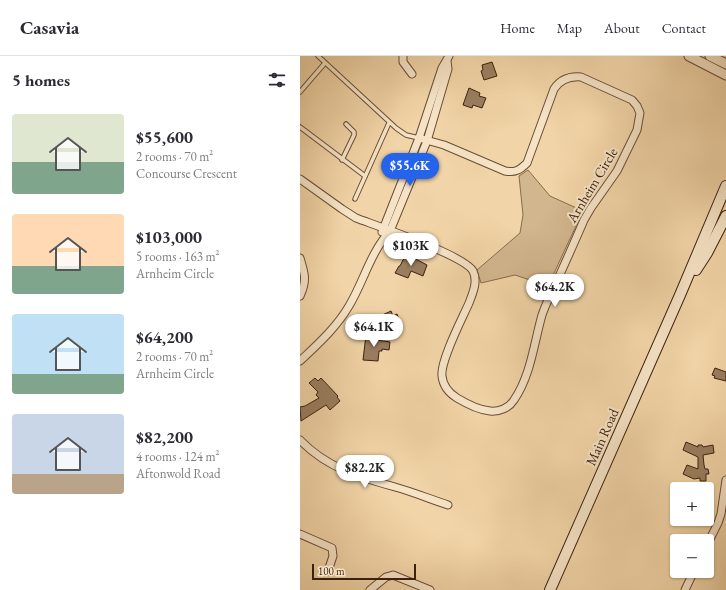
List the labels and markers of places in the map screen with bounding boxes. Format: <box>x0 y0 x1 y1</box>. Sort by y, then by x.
pin: $55.6K <box>377 153 443 187</box>
pin: $103K <box>383 233 439 267</box>
pin: $64.2K <box>522 274 588 308</box>
pin: $64.1K <box>341 314 407 348</box>
pin: $82.2K <box>332 455 398 489</box>

